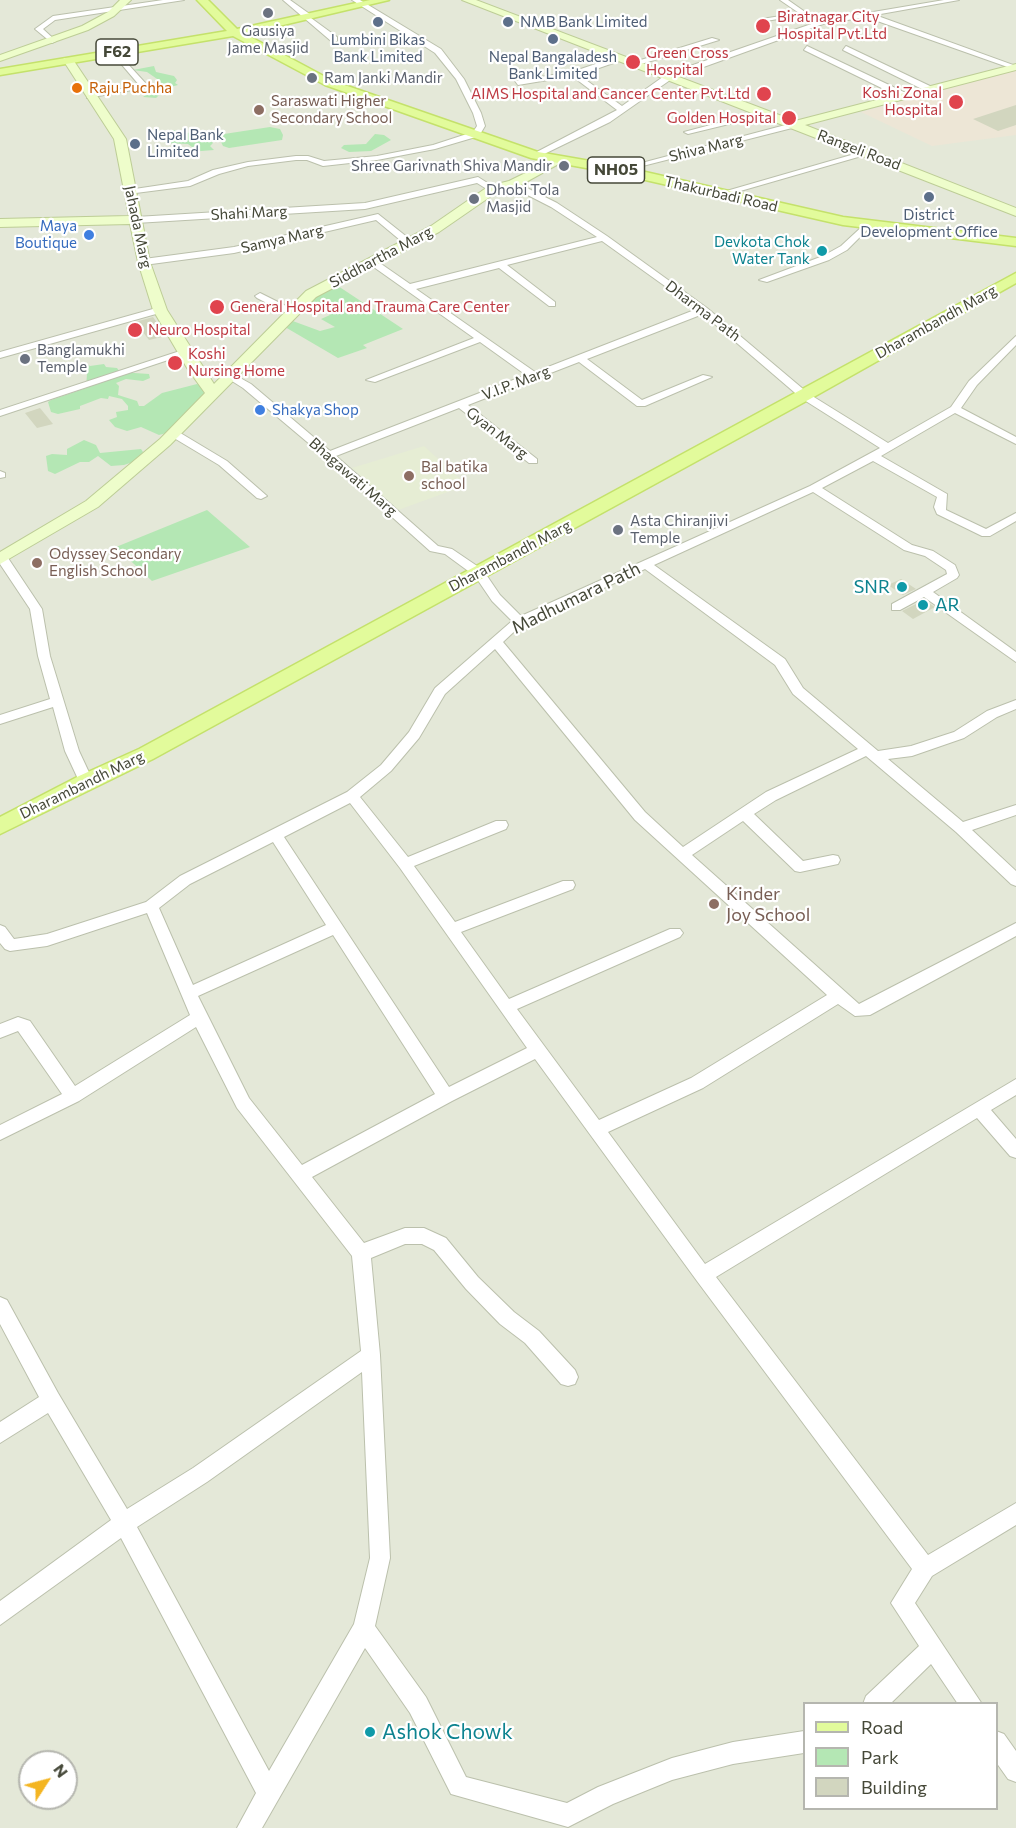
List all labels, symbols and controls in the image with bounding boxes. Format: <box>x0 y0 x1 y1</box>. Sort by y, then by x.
marker: Gausiya Jame Masjid <box>261 6 275 20</box>
place label: Biratnagar City Hospital Pvt.Ltd <box>777 8 887 43</box>
place label: NMB Bank Limited <box>520 13 647 31</box>
marker: Lumbini Bikas Bank Limited <box>371 15 385 29</box>
marker: NMB Bank Limited <box>501 15 515 29</box>
marker: Biratnagar City Hospital Pvt.Ltd <box>754 17 772 35</box>
place label: Gausiya Jame Masjid <box>227 22 309 57</box>
place label: Lumbini Bikas Bank Limited <box>331 31 425 66</box>
marker: Nepal Bangaladesh Bank Limited <box>546 32 560 46</box>
road number: F62 <box>96 39 138 65</box>
place label: Green Cross Hospital <box>646 44 728 79</box>
place label: Nepal Bangaladesh Bank Limited <box>489 48 617 83</box>
marker: Green Cross Hospital <box>624 53 642 71</box>
place label: Ram Janki Mandir <box>324 69 443 87</box>
marker: Ram Janki Mandir <box>305 71 319 85</box>
place label: Raju Puchha <box>89 79 172 97</box>
marker: Raju Puchha <box>70 81 84 95</box>
place label: Koshi Zonal Hospital <box>862 84 942 119</box>
place label: AIMS Hospital and Cancer Center Pvt.Ltd <box>471 85 750 103</box>
marker: AIMS Hospital and Cancer Center Pvt.Ltd <box>755 85 773 103</box>
place label: Saraswati Higher Secondary School <box>271 92 392 127</box>
marker: Koshi Zonal Hospital <box>947 93 965 111</box>
marker: Saraswati Higher Secondary School <box>252 103 266 117</box>
place label: Golden Hospital <box>667 109 776 127</box>
marker: Golden Hospital <box>780 109 798 127</box>
place label: Nepal Bank Limited <box>147 126 224 161</box>
street label: Rangeli Road <box>815 126 903 174</box>
street label: Shiva Marg <box>667 130 745 166</box>
marker: Nepal Bank Limited <box>128 137 142 151</box>
place label: Shree Garivnath Shiva Mandir <box>351 157 552 175</box>
road number: NH05 <box>588 157 644 183</box>
marker: Shree Garivnath Shiva Mandir <box>557 159 571 173</box>
street label: Thakurbadi Road <box>663 172 779 216</box>
place label: Dhobi Tola Masjid <box>486 181 559 216</box>
street label: Jahada Marg <box>120 184 156 270</box>
marker: District Development Office <box>922 190 936 204</box>
marker: Dhobi Tola Masjid <box>467 192 481 206</box>
street label: Shahi Marg <box>210 202 288 224</box>
place label: District Development Office <box>860 206 998 241</box>
place label: Maya Boutique <box>15 217 77 252</box>
street label: Samya Marg <box>239 221 325 257</box>
street label: Siddhartha Marg <box>326 222 436 292</box>
marker: Maya Boutique <box>82 228 96 242</box>
place label: Devkota Chok Water Tank <box>714 233 810 268</box>
marker: Devkota Chok Water Tank <box>815 244 829 258</box>
street label: Dharma Path <box>662 277 744 345</box>
street label: Dharambandh Marg <box>872 281 1000 363</box>
marker: General Hospital and Trauma Care Center <box>208 298 226 316</box>
place label: General Hospital and Trauma Care Center <box>230 298 510 316</box>
marker: Neuro Hospital <box>126 321 144 339</box>
place label: Neuro Hospital <box>148 321 251 339</box>
place label: Banglamukhi Temple <box>37 341 125 376</box>
place label: Koshi Nursing Home <box>188 345 285 380</box>
marker: Banglamukhi Temple <box>18 352 32 366</box>
marker: Koshi Nursing Home <box>166 354 184 372</box>
street label: V.I.P. Marg <box>480 362 552 404</box>
place label: Shakya Shop <box>272 401 359 419</box>
marker: Shakya Shop <box>253 403 267 417</box>
street label: Gyan Marg <box>462 403 532 463</box>
street label: Bhagawati Marg <box>305 434 401 520</box>
place label: Bal batika school <box>421 458 488 493</box>
marker: Bal batika school <box>402 469 416 483</box>
place label: Asta Chiranjivi Temple <box>630 512 728 547</box>
street label: Dharambandh Marg <box>446 516 574 596</box>
marker: Asta Chiranjivi Temple <box>611 523 625 537</box>
place label: Odyssey Secondary English School <box>49 545 182 580</box>
marker: Odyssey Secondary English School <box>30 556 44 570</box>
street label: Madhumara Path <box>508 557 644 639</box>
place label: SNR <box>854 576 890 598</box>
marker: SNR <box>895 580 909 594</box>
place label: AR <box>935 594 959 616</box>
marker: AR <box>916 598 930 612</box>
street label: Dharambandh Marg <box>17 747 147 823</box>
place label: Kinder Joy School <box>726 883 810 926</box>
marker: Kinder Joy School <box>707 897 721 911</box>
legend <box>803 1702 998 1810</box>
text: Road <box>861 1716 903 1738</box>
place label: Ashok Chowk <box>382 1719 513 1745</box>
marker: Ashok Chowk <box>363 1725 377 1739</box>
text: Park <box>861 1746 899 1768</box>
north arrow <box>18 1750 78 1810</box>
text: N <box>50 1760 73 1781</box>
text: Building <box>861 1776 927 1798</box>

